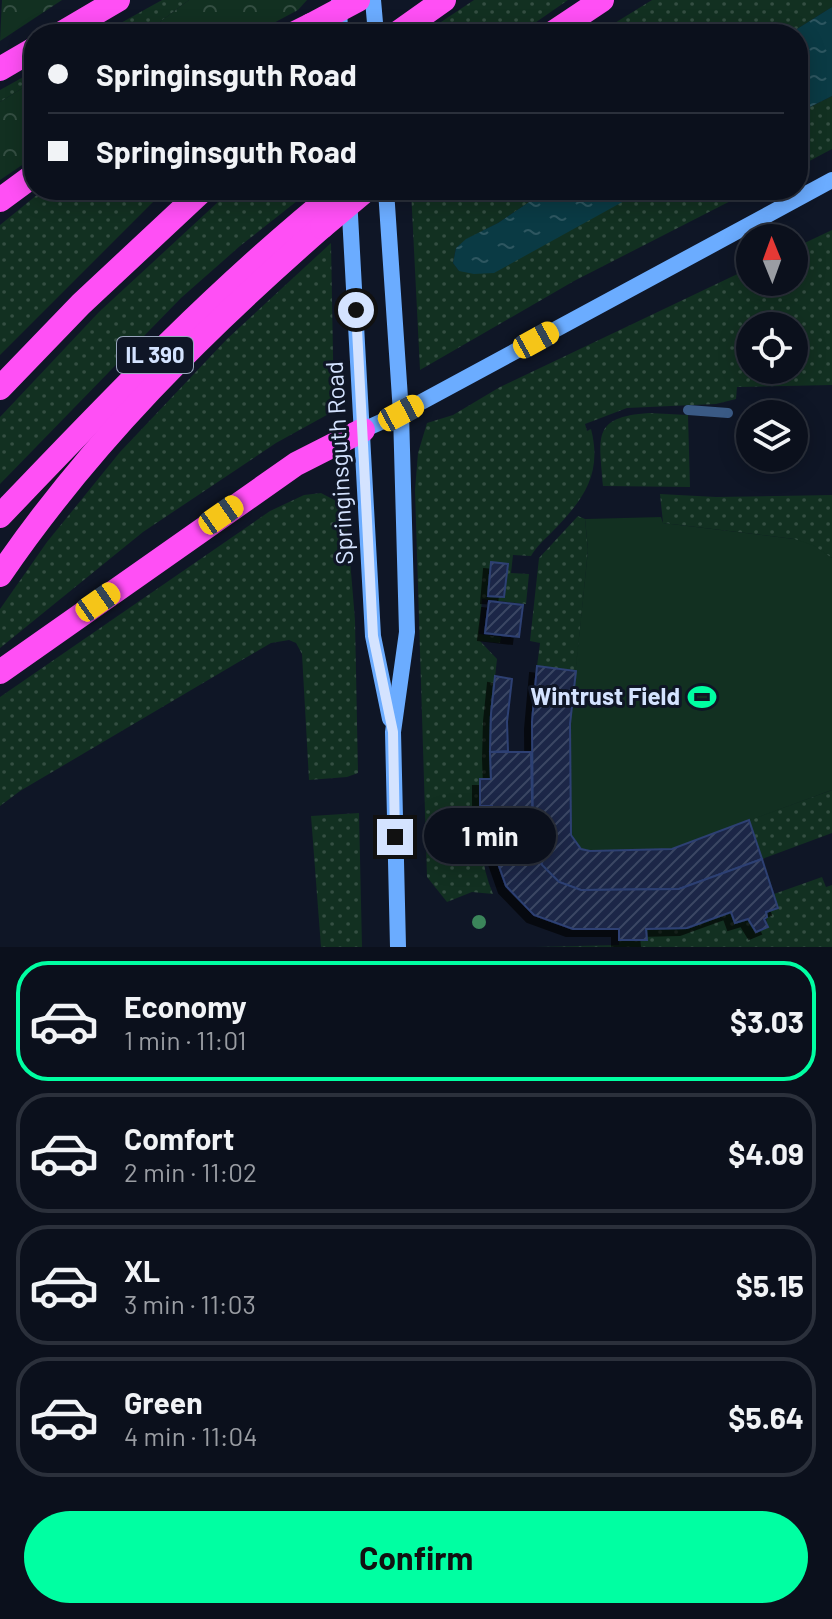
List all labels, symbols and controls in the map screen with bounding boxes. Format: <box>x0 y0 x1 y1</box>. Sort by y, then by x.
text: Springinsguth Road <box>96 56 357 92</box>
text: Springinsguth Road <box>96 133 357 169</box>
north arrow <box>736 224 808 296</box>
map controls <box>736 224 808 472</box>
route start <box>338 292 374 328</box>
button: locate <box>736 312 808 384</box>
car <box>509 318 563 362</box>
road number: IL 390 <box>117 337 193 373</box>
street label: Springinsguth Road <box>319 361 358 566</box>
car <box>374 391 428 435</box>
button: layers <box>736 400 808 472</box>
car <box>194 491 248 539</box>
car <box>71 578 125 626</box>
place label: Wintrust Field <box>530 681 680 710</box>
sports icon: Wintrust Field <box>687 682 717 712</box>
callout: 1 min <box>423 809 555 865</box>
route end <box>377 819 413 855</box>
text: 1 min <box>462 820 518 851</box>
icon: car <box>28 985 100 1057</box>
text: Economy <box>124 988 247 1024</box>
text: $3.03 <box>730 1003 804 1039</box>
text: 1 min · 11:01 <box>124 1024 246 1055</box>
icon: car <box>28 1117 100 1189</box>
text: Comfort <box>124 1120 234 1156</box>
text: $4.09 <box>728 1135 804 1171</box>
text: 2 min · 11:02 <box>124 1156 257 1187</box>
icon: car <box>28 1249 100 1321</box>
text: XL <box>124 1252 160 1288</box>
text: $5.15 <box>736 1267 804 1303</box>
text: 3 min · 11:03 <box>124 1288 256 1319</box>
icon: car <box>28 1381 100 1453</box>
text: Green <box>124 1384 203 1420</box>
text: $5.64 <box>728 1399 804 1435</box>
text: 4 min · 11:04 <box>124 1420 258 1451</box>
button: Confirm <box>24 1511 808 1603</box>

